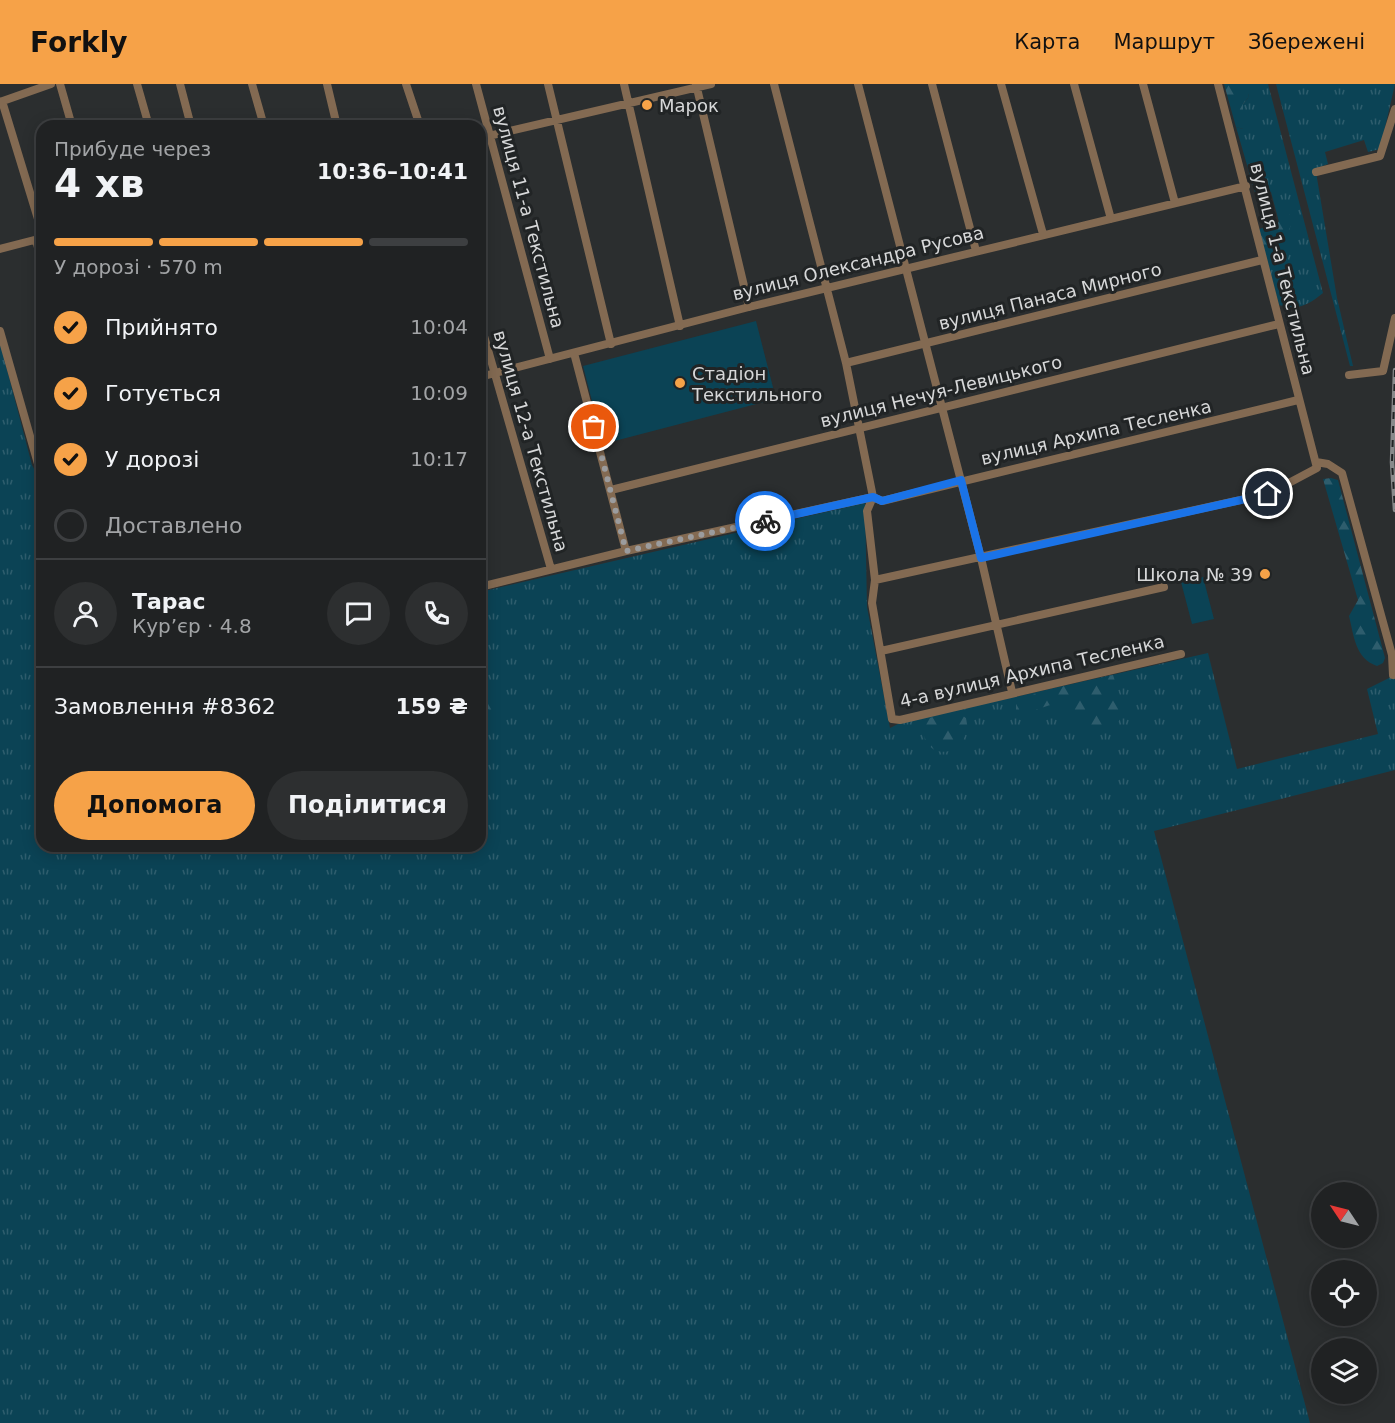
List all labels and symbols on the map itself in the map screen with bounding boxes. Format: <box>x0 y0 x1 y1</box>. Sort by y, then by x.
place label: Марок <box>659 95 719 116</box>
marker: Марок <box>640 98 654 112</box>
street label: вулиця 11-а Текстильна <box>489 104 569 330</box>
street label: вулиця 1-а Текстильна <box>1246 161 1320 377</box>
street label: вулиця Олександра Русова <box>730 222 986 304</box>
street label: вулиця Панаса Мирного <box>936 258 1164 334</box>
street label: вулиця 12-а Текстильна <box>489 328 573 554</box>
street label: вулиця Нечуя-Левицького <box>818 351 1064 431</box>
place label: Стадіон Текстильного <box>691 363 822 405</box>
marker: Стадіон Текстильного <box>673 376 687 390</box>
street label: вулиця Архипа Тесленка <box>979 395 1213 469</box>
pin <box>568 401 619 452</box>
pin <box>1242 468 1293 519</box>
courier <box>735 491 795 551</box>
place label: Школа № 39 <box>1136 564 1253 585</box>
marker: Школа № 39 <box>1258 567 1272 581</box>
street label: 4-а вулиця Архипа Тесленка <box>898 630 1166 712</box>
north arrow <box>1311 1182 1377 1248</box>

